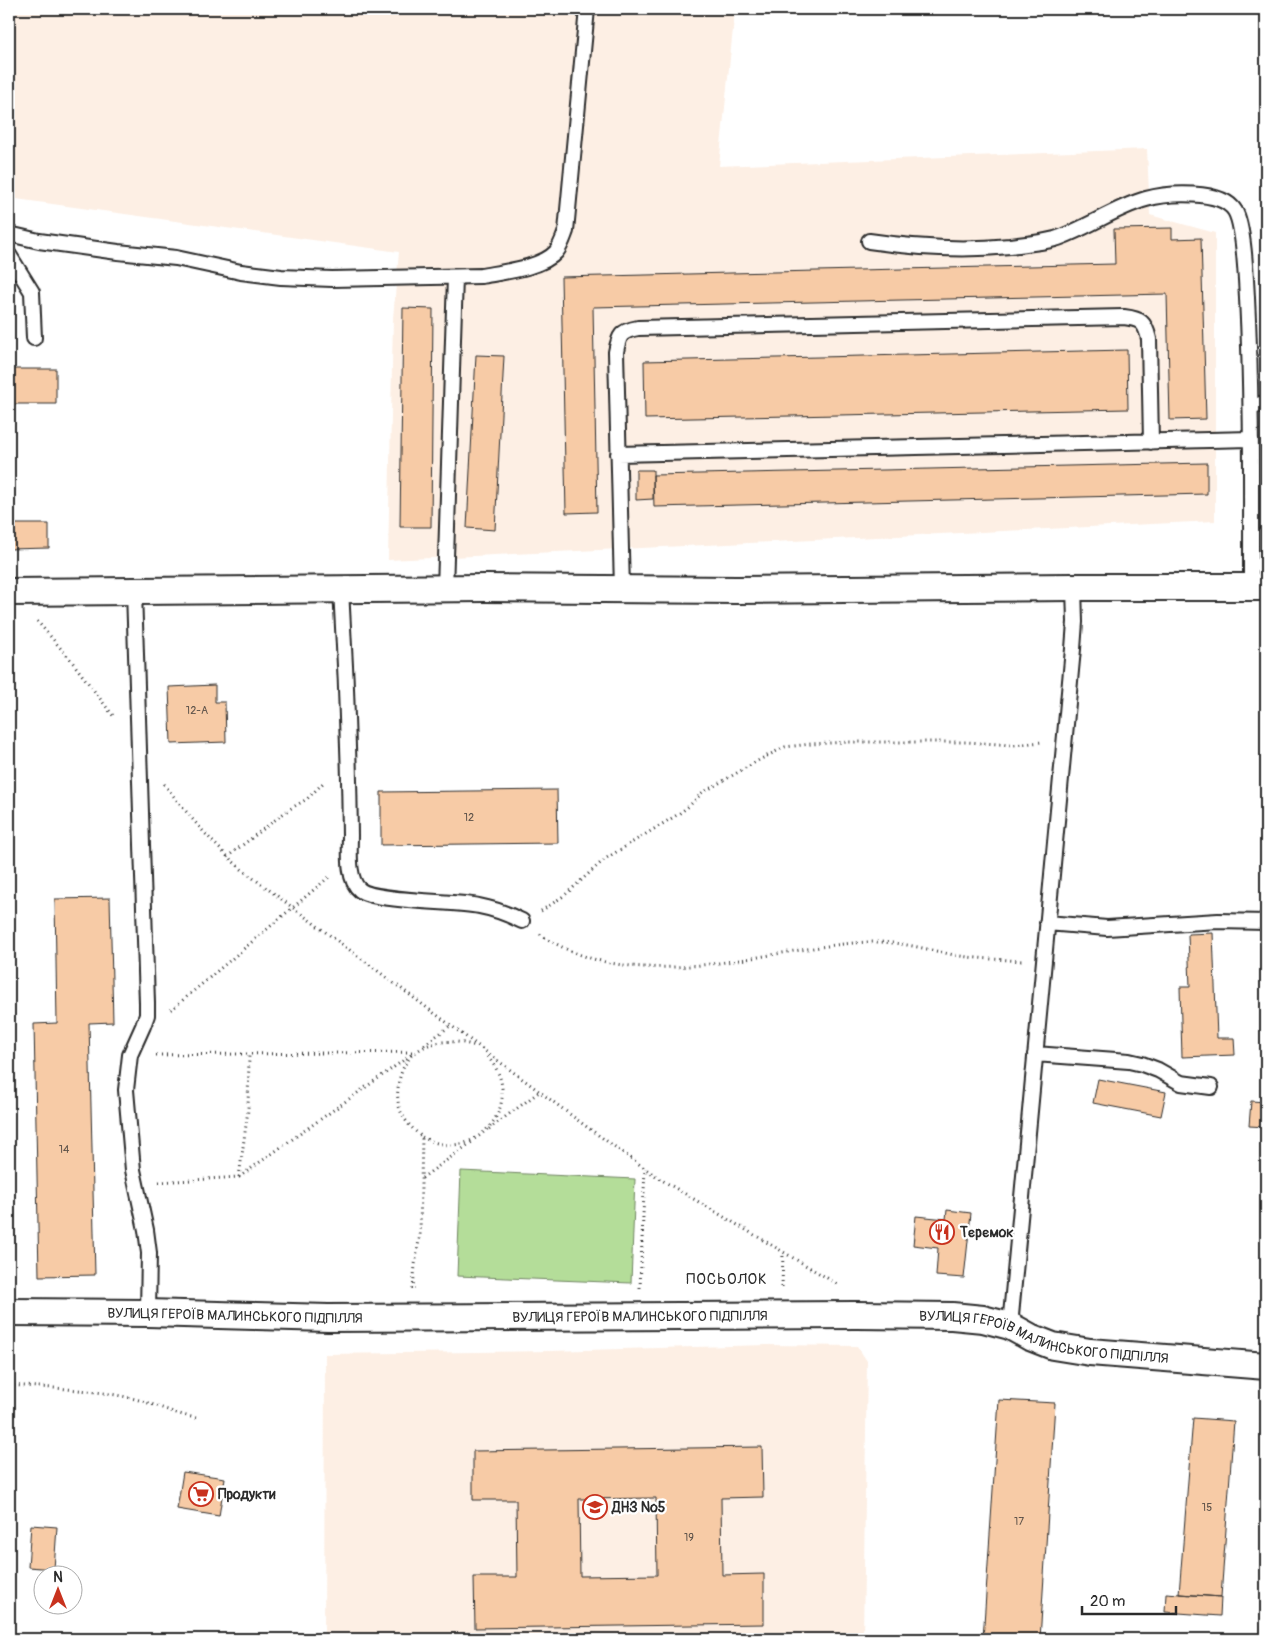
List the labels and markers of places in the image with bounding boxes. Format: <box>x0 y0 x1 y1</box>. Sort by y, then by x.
restaurant icon: Тєрємок <box>929 1219 955 1245</box>
place label: Тєрємок <box>959 1224 1013 1241</box>
supermarket icon: Продукти <box>188 1481 214 1507</box>
place label: Продукти <box>218 1486 276 1503</box>
school or university icon: ДНЗ №5 <box>582 1494 608 1520</box>
place label: ДНЗ №5 <box>611 1499 666 1516</box>

